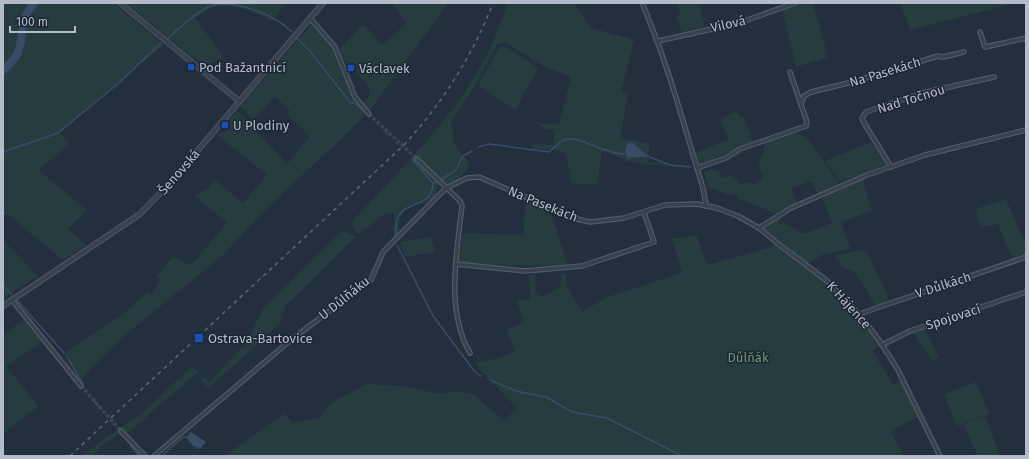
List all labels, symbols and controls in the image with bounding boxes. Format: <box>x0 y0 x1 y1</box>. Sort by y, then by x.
scale bar <box>10 8 75 34</box>
street label: Vilová <box>709 13 747 35</box>
text: 100 m <box>16 15 48 29</box>
street label: Na Pasekách <box>848 54 922 90</box>
place label: Pod Bažantnicí <box>199 60 286 75</box>
place label: Václavek <box>359 61 410 76</box>
marker: Pod Bažantnicí <box>186 62 196 72</box>
marker: Václavek <box>346 63 356 73</box>
street label: Nad Točnou <box>875 82 947 116</box>
place label: U Plodiny <box>233 118 290 133</box>
marker: U Plodiny <box>220 120 230 130</box>
street label: Šenovská <box>154 146 203 198</box>
street label: Na Pasekách <box>506 183 580 225</box>
street label: V Důlkách <box>913 269 973 301</box>
street label: U Důlňáku <box>316 273 372 323</box>
street label: K Hájence <box>824 278 874 332</box>
street label: Spojovací <box>924 301 983 333</box>
place label: Ostrava-Bartovice <box>208 331 313 346</box>
marker: Ostrava-Bartovice <box>193 332 205 344</box>
park label: Důlňák <box>727 350 769 365</box>

